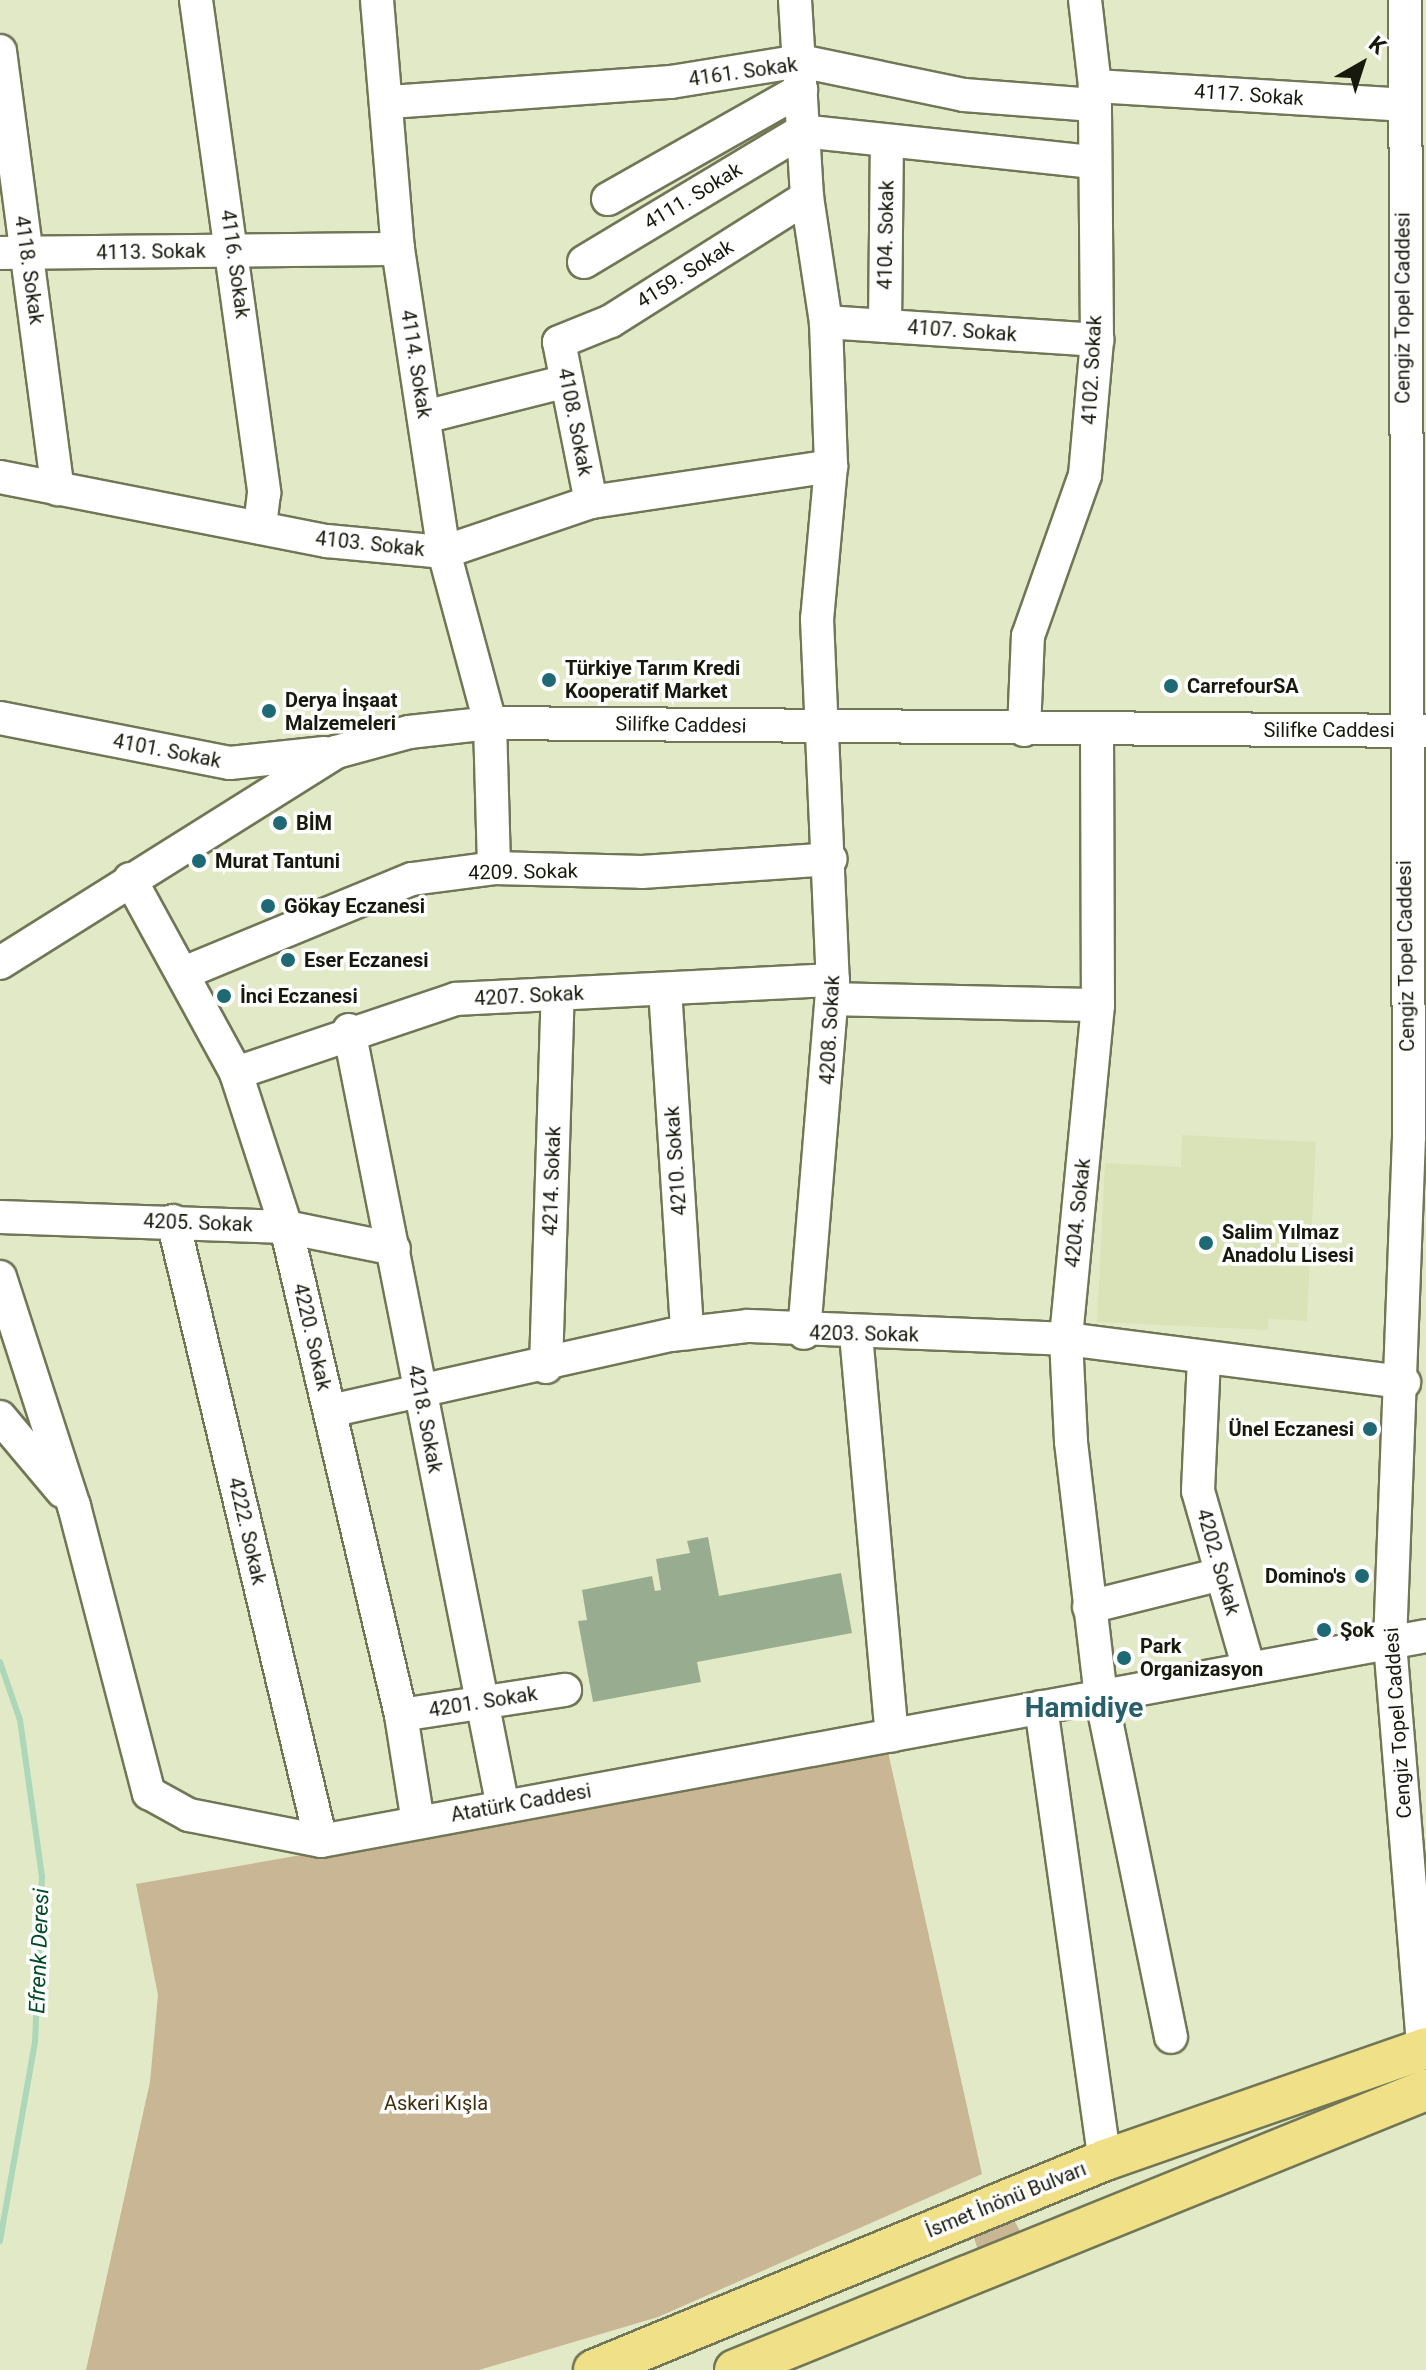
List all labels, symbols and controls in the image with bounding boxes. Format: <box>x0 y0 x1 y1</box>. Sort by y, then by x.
north arrow <box>1322 24 1402 104</box>
text: K <box>1364 31 1391 59</box>
street label: 4161. Sokak <box>687 52 799 92</box>
street label: 4117. Sokak <box>1193 79 1305 111</box>
street label: 4111. Sokak <box>640 157 746 235</box>
street label: 4104. Sokak <box>873 180 899 290</box>
street label: 4116. Sokak <box>215 208 255 320</box>
street label: Cengiz Topel Caddesi <box>1391 212 1415 404</box>
street label: 4118. Sokak <box>9 214 49 326</box>
street label: 4159. Sokak <box>632 235 738 313</box>
street label: 4113. Sokak <box>96 239 206 265</box>
street label: 4114. Sokak <box>396 308 436 420</box>
street label: 4107. Sokak <box>906 315 1018 347</box>
street label: 4102. Sokak <box>1077 315 1107 425</box>
street label: 4108. Sokak <box>553 366 597 478</box>
street label: 4103. Sokak <box>314 526 426 562</box>
place label: Türkiye Tarım Kredi Kooperatif Market <box>565 656 741 703</box>
marker: Türkiye Tarım Kredi Kooperatif Market <box>540 671 558 689</box>
place label: CarrefourSA <box>1187 674 1299 698</box>
marker: CarrefourSA <box>1162 677 1180 695</box>
place label: Derya İnşaat Malzemeleri <box>285 688 397 735</box>
marker: Derya İnşaat Malzemeleri <box>260 702 278 720</box>
street label: Silifke Caddesi <box>615 712 747 738</box>
street label: Silifke Caddesi <box>1263 718 1395 742</box>
street label: 4101. Sokak <box>111 729 223 773</box>
place label: BİM <box>296 811 332 835</box>
marker: BİM <box>271 814 289 832</box>
place label: Murat Tantuni <box>215 849 340 873</box>
marker: Murat Tantuni <box>190 852 208 870</box>
street label: 4209. Sokak <box>468 859 578 885</box>
street label: Cengiz Topel Caddesi <box>1392 860 1420 1052</box>
place label: Gökay Eczanesi <box>284 894 425 918</box>
marker: Gökay Eczanesi <box>259 897 277 915</box>
place label: Eser Eczanesi <box>304 948 429 972</box>
marker: Eser Eczanesi <box>279 951 297 969</box>
street label: 4208. Sokak <box>815 975 845 1085</box>
street label: 4207. Sokak <box>474 981 584 1011</box>
place label: İnci Eczanesi <box>240 984 358 1008</box>
marker: İnci Eczanesi <box>215 987 233 1005</box>
street label: 4210. Sokak <box>660 1105 692 1217</box>
street label: 4214. Sokak <box>538 1126 566 1236</box>
street label: 4204. Sokak <box>1060 1157 1096 1269</box>
street label: 4205. Sokak <box>143 1209 253 1237</box>
place label: Salim Yılmaz Anadolu Lisesi <box>1222 1220 1354 1267</box>
marker: Salim Yılmaz Anadolu Lisesi <box>1197 1234 1215 1252</box>
street label: 4220. Sokak <box>288 1281 336 1393</box>
street label: 4203. Sokak <box>809 1321 919 1347</box>
street label: 4218. Sokak <box>403 1363 447 1475</box>
place label: Ünel Eczanesi <box>1229 1417 1354 1441</box>
marker: Ünel Eczanesi <box>1361 1420 1379 1438</box>
street label: 4222. Sokak <box>223 1475 271 1587</box>
street label: 4202. Sokak <box>1191 1506 1245 1618</box>
place label: Domino's <box>1265 1564 1346 1588</box>
marker: Domino's <box>1353 1567 1371 1585</box>
place label: Şok <box>1340 1618 1374 1642</box>
marker: Şok <box>1315 1621 1333 1639</box>
street label: Cengiz Topel Caddesi <box>1379 1626 1417 1820</box>
place label: Park Organizasyon <box>1140 1634 1263 1681</box>
marker: Park Organizasyon <box>1115 1649 1133 1667</box>
street label: 4201. Sokak <box>427 1682 539 1722</box>
district label: Hamidiye <box>1025 1691 1143 1725</box>
street label: Atatürk Caddesi <box>449 1779 593 1827</box>
water label: Efrenk Deresi <box>24 1888 54 2014</box>
park label: Askeri Kışla <box>384 2091 488 2115</box>
street label: İsmet İnönü Bulvarı <box>922 2157 1090 2243</box>

